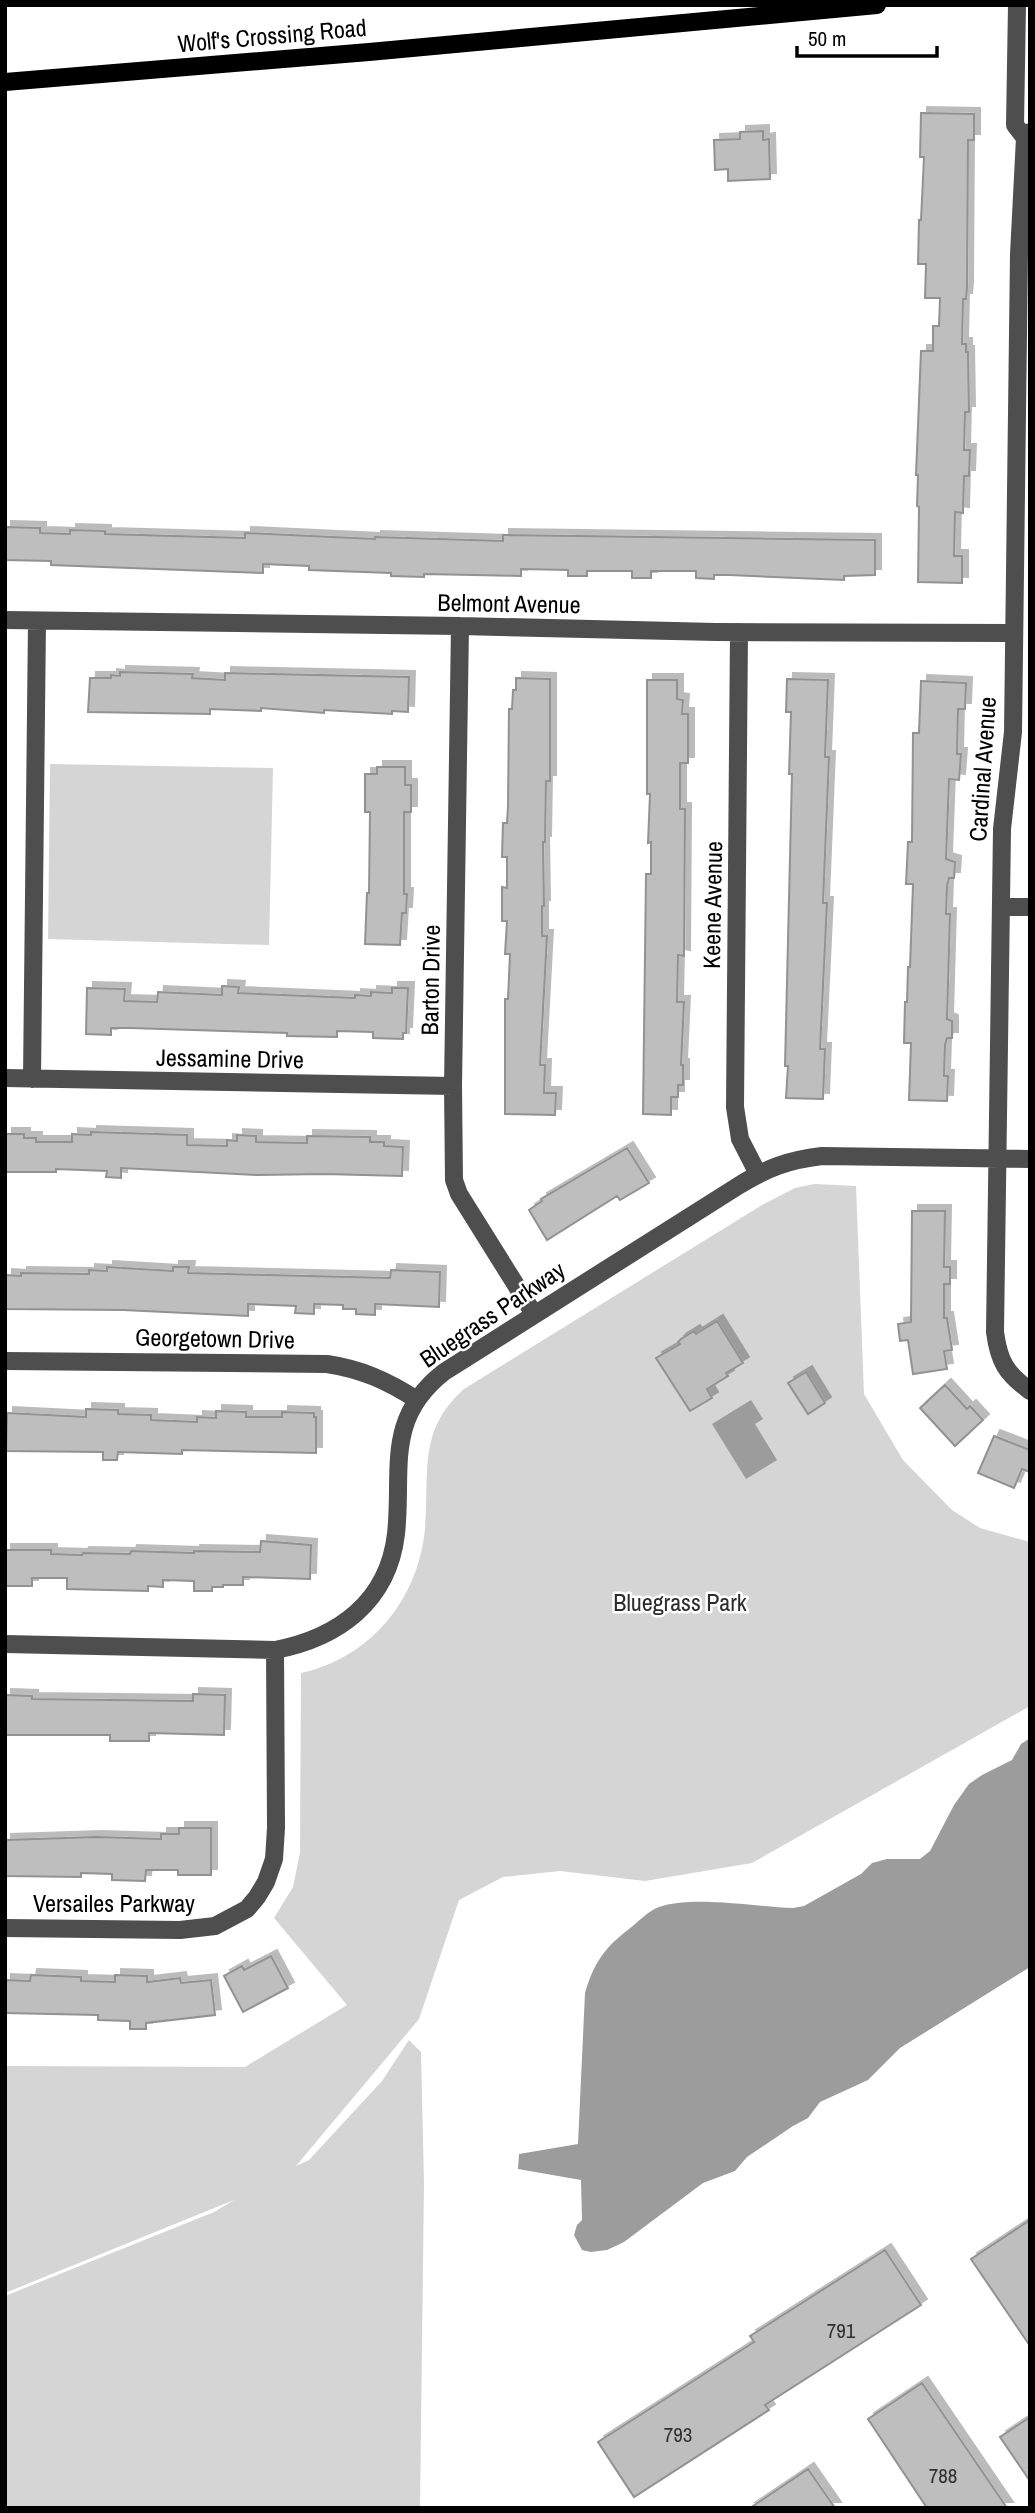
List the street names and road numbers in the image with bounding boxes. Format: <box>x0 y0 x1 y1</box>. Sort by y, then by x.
street label: Wolf's Crossing Road <box>176 11 368 59</box>
street label: Belmont Avenue <box>437 586 581 620</box>
street label: Cardinal Avenue <box>961 695 1003 843</box>
street label: Keene Avenue <box>695 841 729 969</box>
street label: Barton Drive <box>413 924 447 1036</box>
street label: Jessamine Drive <box>156 1041 304 1075</box>
street label: Bluegrass Parkway <box>413 1254 571 1374</box>
street label: Georgetown Drive <box>135 1321 295 1355</box>
street label: Versailes Parkway <box>33 1887 195 1919</box>

